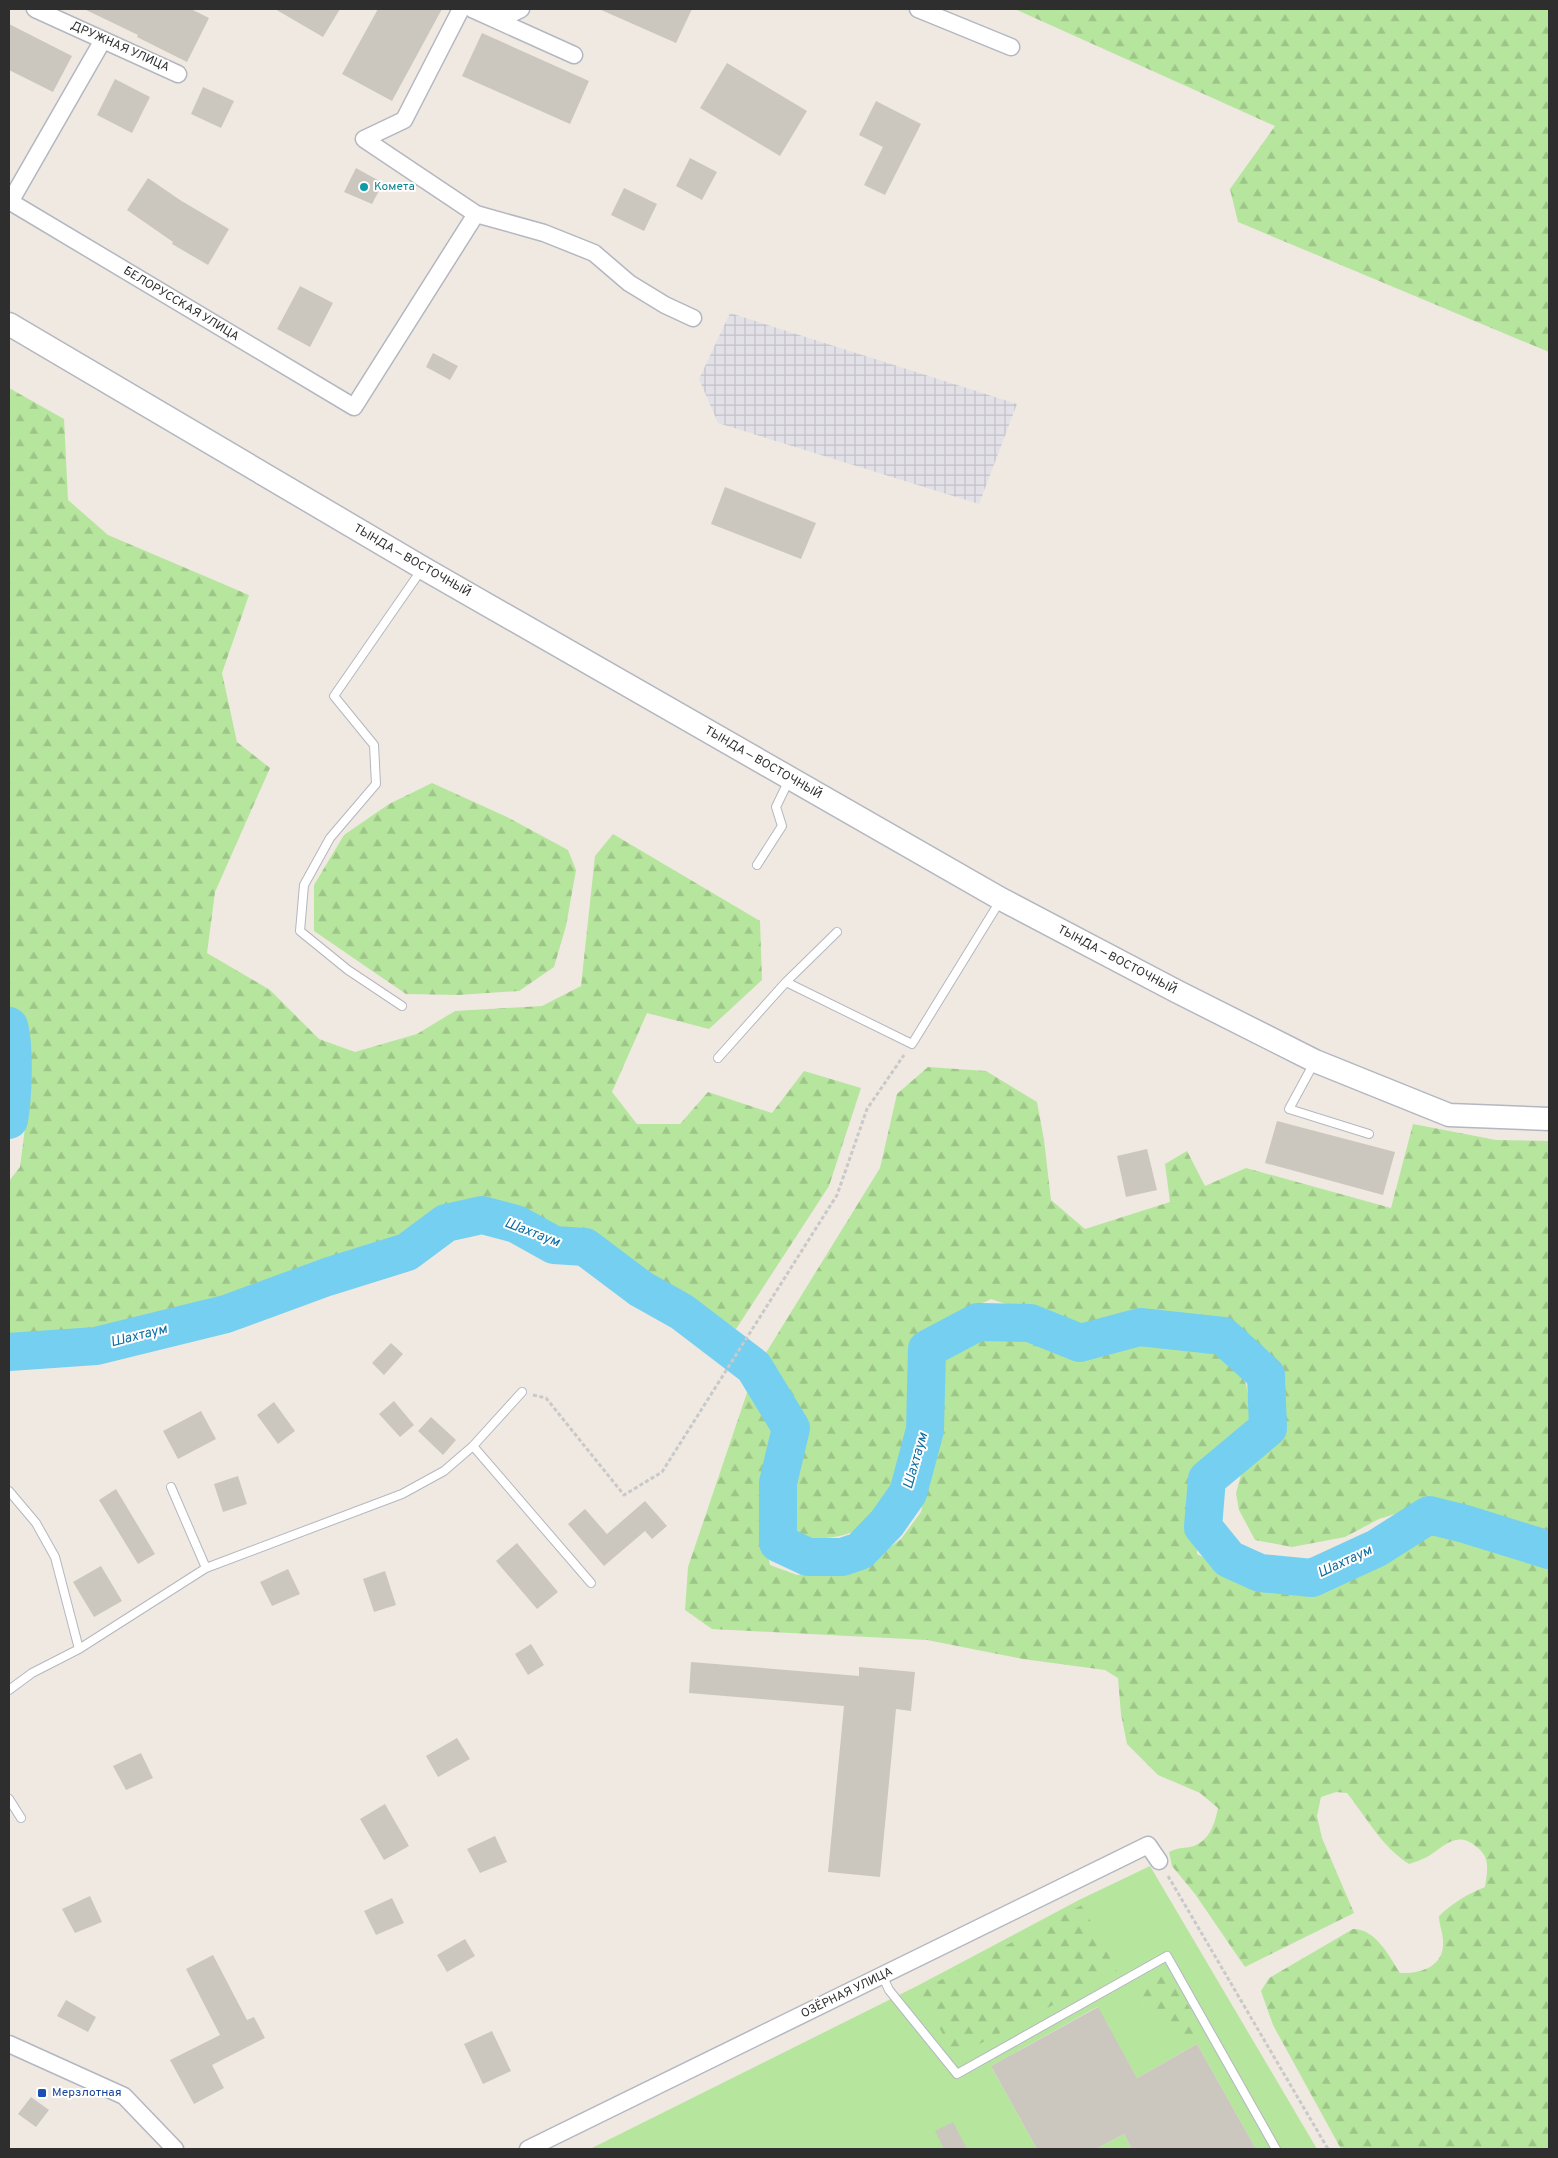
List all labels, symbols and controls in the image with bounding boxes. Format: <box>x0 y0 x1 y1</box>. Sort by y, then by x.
street label: ДРУЖНАЯ УЛИЦА <box>68 18 172 76</box>
place label: Комета <box>374 179 415 195</box>
marker: Комета <box>358 181 370 193</box>
street label: БЕЛОРУССКАЯ УЛИЦА <box>120 263 242 345</box>
street label: ТЫНДА — ВОСТОЧНЫЙ <box>350 521 474 601</box>
street label: ТЫНДА — ВОСТОЧНЫЙ <box>701 723 825 803</box>
street label: ТЫНДА — ВОСТОЧНЫЙ <box>1055 922 1179 998</box>
water label: Шахтаум <box>502 1215 563 1251</box>
water label: Шахтаум <box>109 1321 170 1351</box>
water label: Шахтаум <box>900 1430 932 1491</box>
water label: Шахтаум <box>1315 1542 1375 1582</box>
street label: ОЗЁРНАЯ УЛИЦА <box>798 1964 896 2022</box>
place label: Мерзлотная <box>52 2085 121 2101</box>
marker: Мерзлотная <box>36 2087 48 2099</box>

